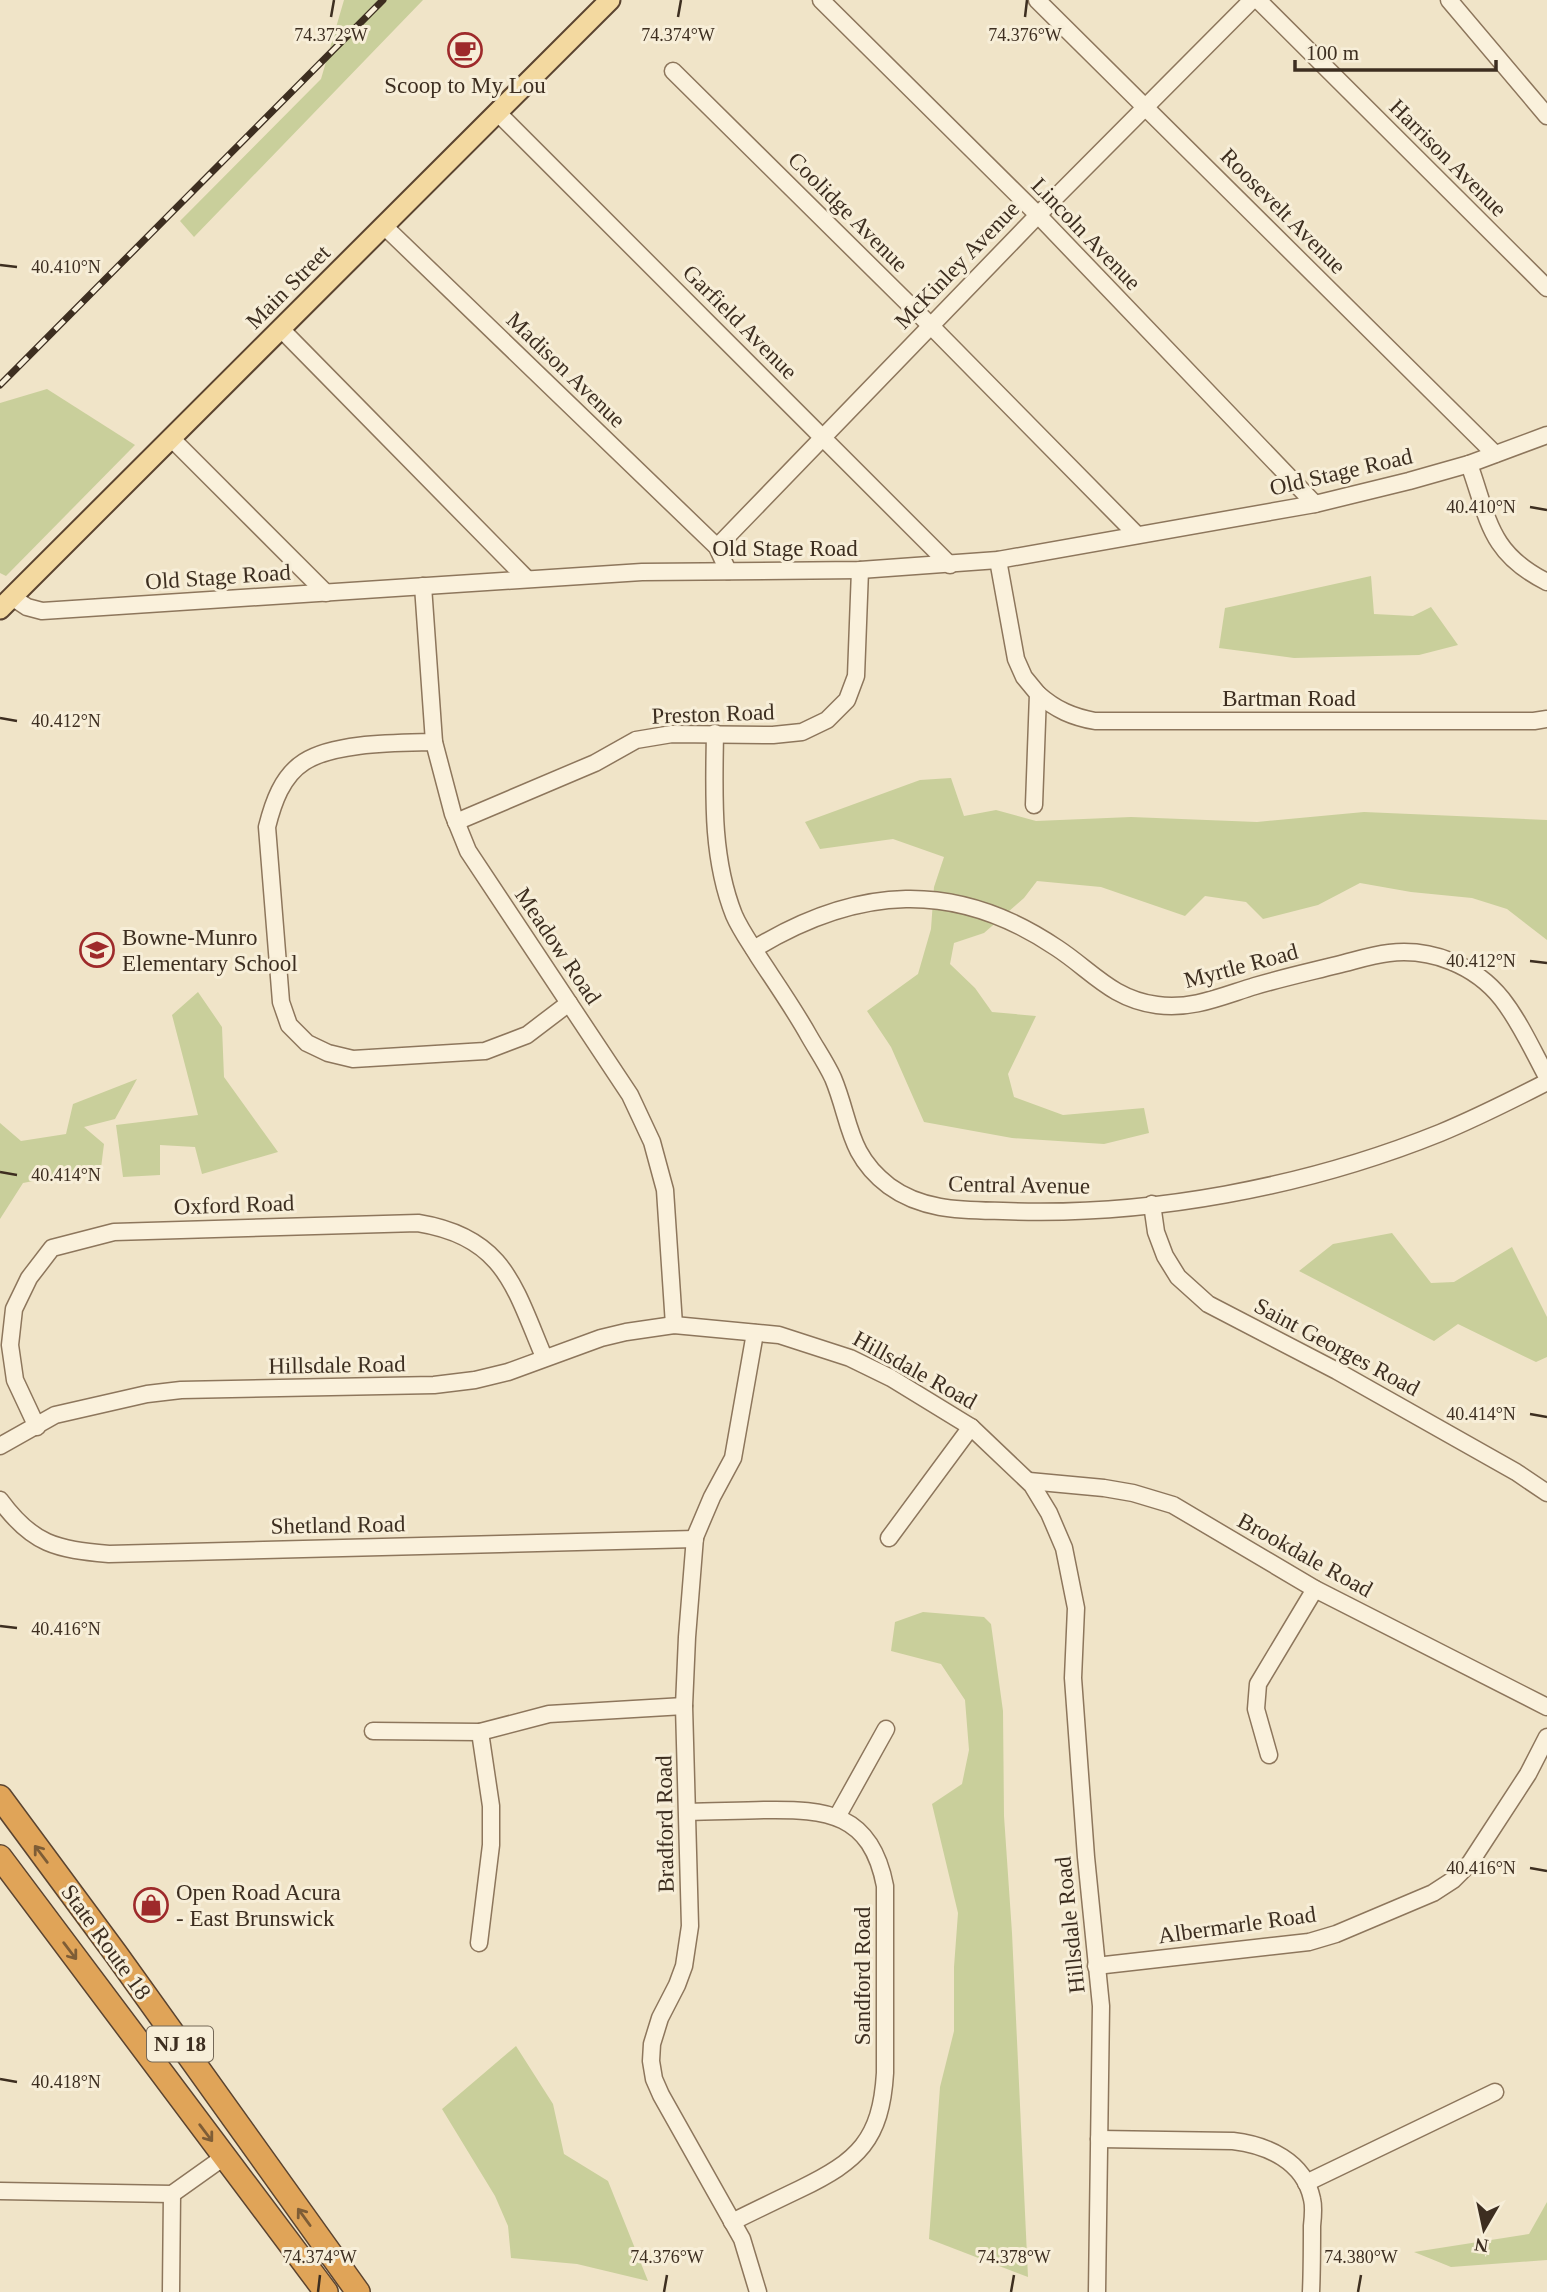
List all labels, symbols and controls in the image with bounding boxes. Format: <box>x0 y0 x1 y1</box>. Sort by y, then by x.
text: 74.372°W <box>294 25 368 45</box>
text: 74.374°W <box>641 25 715 45</box>
text: 74.376°W <box>988 25 1062 45</box>
scale bar <box>1295 28 1496 72</box>
cafe icon: Scoop to My Lou <box>446 31 484 69</box>
text: 100 m <box>1306 41 1359 65</box>
place label: Scoop to My Lou <box>384 73 546 98</box>
street label: Harrison Avenue <box>1384 94 1512 222</box>
street label: Roosevelt Avenue <box>1215 143 1351 279</box>
street label: Coolidge Avenue <box>783 147 913 277</box>
street label: Lincoln Avenue <box>1026 173 1146 295</box>
street label: McKinley Avenue <box>890 196 1024 334</box>
street label: Main Street <box>241 240 335 334</box>
text: 40.410°N <box>31 257 101 277</box>
street label: Garfield Avenue <box>678 260 802 384</box>
street label: Madison Avenue <box>502 307 630 433</box>
street label: Old Stage Road <box>1267 443 1415 501</box>
text: 40.410°N <box>1446 497 1516 517</box>
street label: Old Stage Road <box>712 536 858 561</box>
street label: Old Stage Road <box>144 559 292 595</box>
street label: Bartman Road <box>1222 686 1356 711</box>
street label: Preston Road <box>651 699 776 729</box>
text: 40.412°N <box>31 711 101 731</box>
street label: Meadow Road <box>510 883 606 1009</box>
place label: Bowne-Munro Elementary School <box>122 925 298 976</box>
school or university icon: Bowne-Munro Elementary School <box>78 931 116 969</box>
street label: Myrtle Road <box>1181 939 1301 993</box>
text: 40.412°N <box>1446 951 1516 971</box>
text: 40.414°N <box>31 1165 101 1185</box>
street label: Central Avenue <box>948 1171 1090 1199</box>
street label: Oxford Road <box>173 1190 295 1220</box>
street label: Saint Georges Road <box>1250 1293 1424 1401</box>
street label: Hillsdale Road <box>849 1326 982 1414</box>
street label: Hillsdale Road <box>268 1351 406 1379</box>
text: 40.414°N <box>1446 1404 1516 1424</box>
street label: Brookdale Road <box>1233 1508 1377 1603</box>
street label: Shetland Road <box>270 1511 406 1539</box>
text: 40.416°N <box>31 1619 101 1639</box>
street label: Bradford Road <box>651 1755 679 1893</box>
one-way arrow <box>34 1845 49 1863</box>
street label: Hillsdale Road <box>1050 1855 1090 1995</box>
text: 40.416°N <box>1446 1858 1516 1878</box>
street label: State Route 18 <box>56 1880 156 2004</box>
place label: Open Road Acura - East Brunswick <box>176 1880 341 1931</box>
shop icon: Open Road Acura - East Brunswick <box>132 1886 170 1924</box>
street label: Albermarle Road <box>1157 1901 1318 1948</box>
street label: Sandford Road <box>850 1906 875 2045</box>
one-way arrow <box>63 1941 77 1960</box>
road number: NJ 18 <box>147 2026 213 2062</box>
text: 40.418°N <box>31 2072 101 2092</box>
one-way arrow <box>198 2123 213 2142</box>
north arrow <box>1449 2194 1519 2264</box>
one-way arrow <box>297 2208 311 2227</box>
text: N <box>1473 2234 1490 2257</box>
text: 74.374°W <box>283 2247 357 2267</box>
text: 74.376°W <box>630 2247 704 2267</box>
text: 74.378°W <box>977 2247 1051 2267</box>
text: 74.380°W <box>1324 2247 1398 2267</box>

